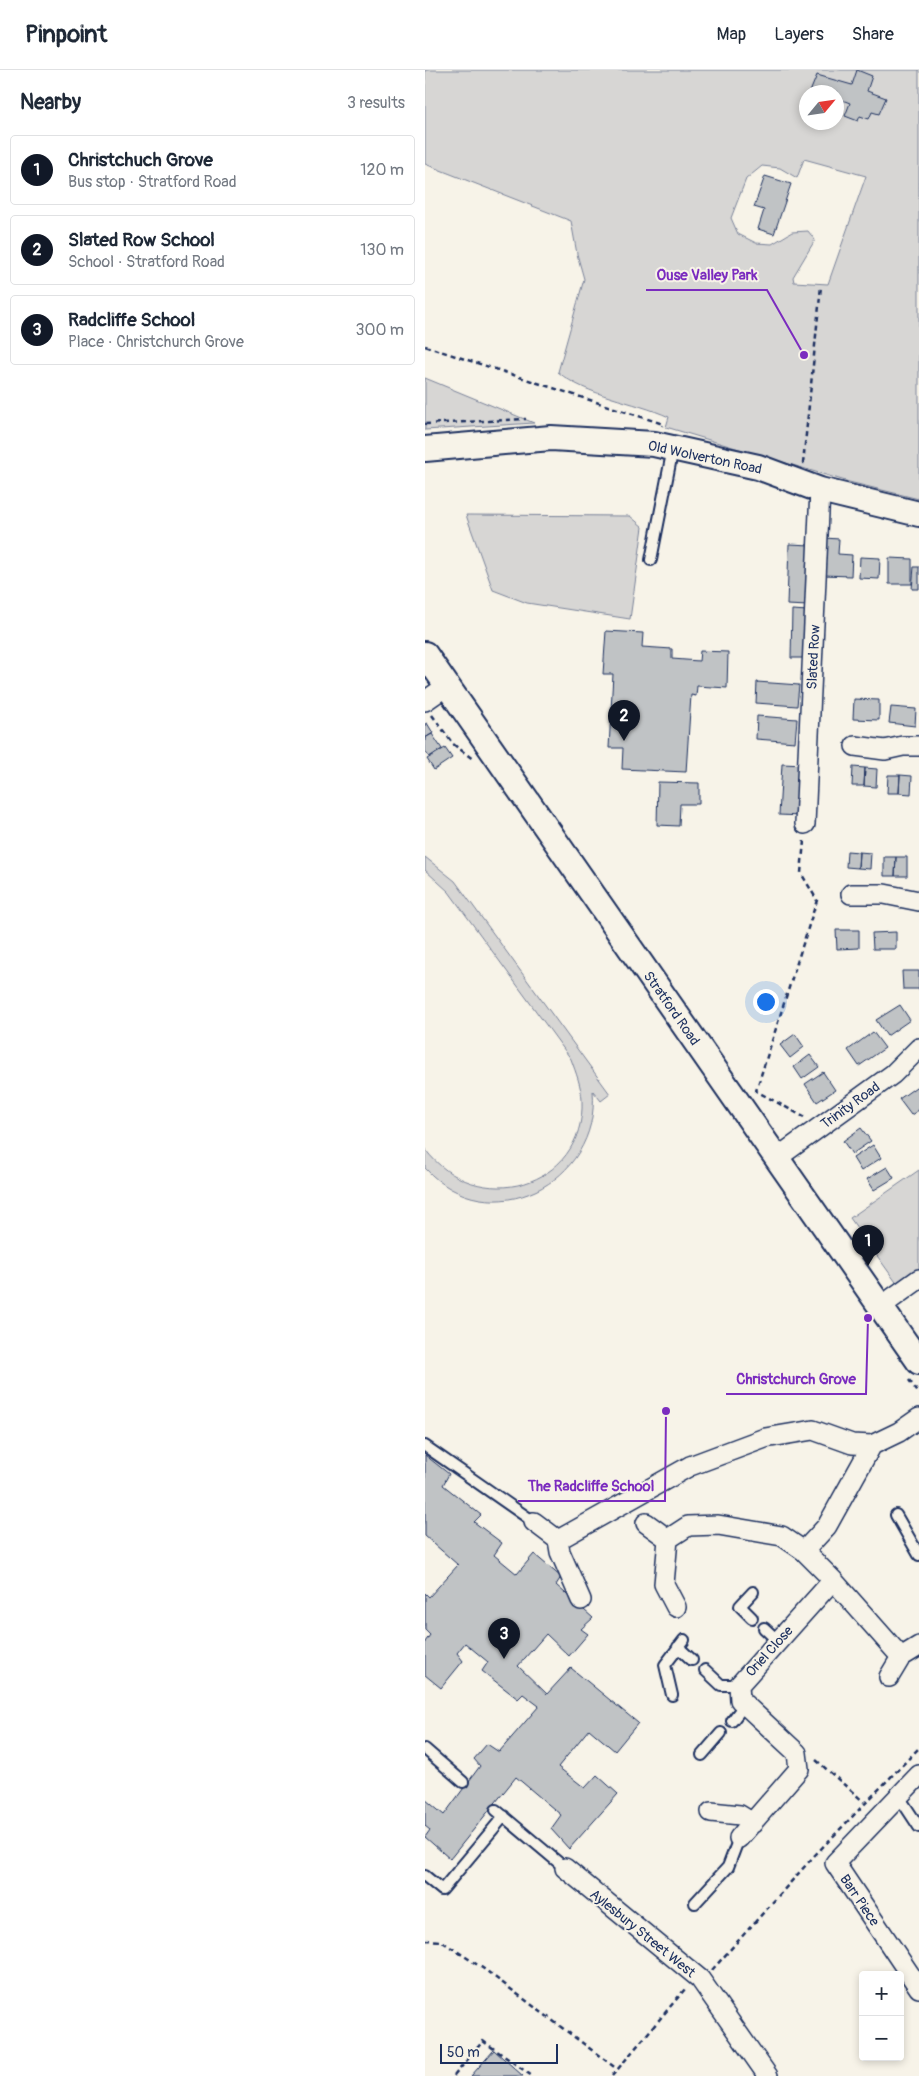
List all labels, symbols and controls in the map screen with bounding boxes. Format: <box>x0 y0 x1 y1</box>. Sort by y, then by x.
text: Pinpoint <box>25 20 107 49</box>
text: Map <box>717 23 746 46</box>
text: Layers <box>774 23 824 46</box>
text: Share <box>852 23 894 46</box>
north arrow <box>799 85 844 130</box>
text: Nearby <box>20 89 81 116</box>
text: 3 results <box>347 93 405 113</box>
text: Christchuch Grove <box>68 148 213 172</box>
text: 1 <box>34 160 40 180</box>
text: 120 m <box>360 160 404 180</box>
text: Bus stop · Stratford Road <box>68 172 237 192</box>
text: Slated Row School <box>68 228 215 252</box>
text: 2 <box>33 240 41 260</box>
text: 130 m <box>360 240 404 260</box>
text: School · Stratford Road <box>68 252 225 272</box>
callout: Ouse Valley Park <box>646 260 767 290</box>
text: Ouse Valley Park <box>657 266 758 285</box>
text: Radcliffe School <box>68 308 195 332</box>
text: 3 <box>33 320 41 340</box>
text: 300 m <box>356 320 404 340</box>
text: Place · Christchurch Grove <box>68 332 244 352</box>
street label: Old Wolverton Road <box>646 437 764 478</box>
street label: Slated Row <box>803 624 824 690</box>
pin: 2 <box>608 700 640 741</box>
street label: Stratford Road <box>640 968 703 1049</box>
your location <box>753 989 779 1015</box>
street label: Trinity Road <box>817 1078 883 1132</box>
pin: 1 <box>852 1225 884 1266</box>
callout: Christchurch Grove <box>726 1364 866 1394</box>
text: Christchurch Grove <box>736 1370 856 1389</box>
callout: The Radcliffe School <box>518 1471 665 1501</box>
text: The Radcliffe School <box>527 1477 654 1496</box>
pin: 3 <box>488 1618 520 1659</box>
street label: Oriel Close <box>742 1622 797 1680</box>
street label: Barr Piece <box>836 1871 883 1929</box>
street label: Aylesbury Street West <box>587 1886 699 1981</box>
map controls <box>859 1971 904 2061</box>
button: + <box>859 1971 904 2016</box>
button: − <box>859 2016 904 2061</box>
scale bar <box>440 2041 557 2064</box>
text: 50 m <box>447 2044 480 2061</box>

